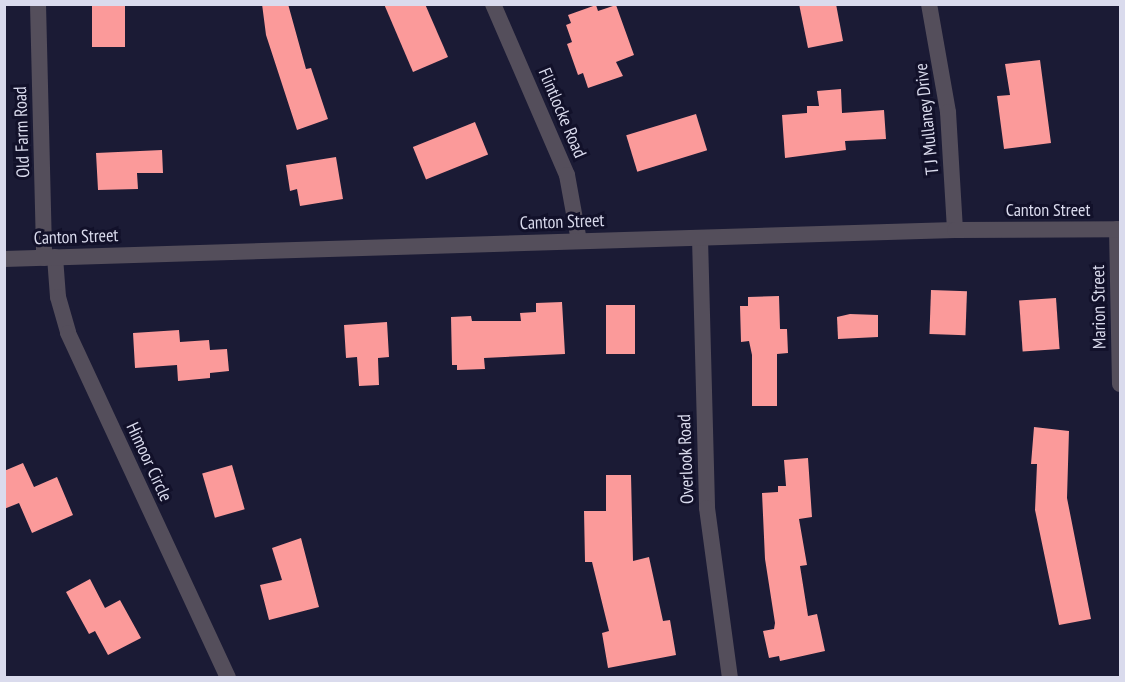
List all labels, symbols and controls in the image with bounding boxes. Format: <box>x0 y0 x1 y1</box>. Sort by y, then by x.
street label: T J Mullaney Drive <box>910 62 944 176</box>
street label: Flintlocke Road <box>533 65 591 161</box>
street label: Old Farm Road <box>10 86 34 178</box>
street label: Canton Street <box>1006 199 1090 221</box>
street label: Canton Street <box>519 210 605 234</box>
street label: Canton Street <box>33 225 119 249</box>
street label: Marion Street <box>1087 265 1111 349</box>
street label: Overlook Road <box>674 414 698 504</box>
street label: Himoor Circle <box>121 419 177 505</box>

